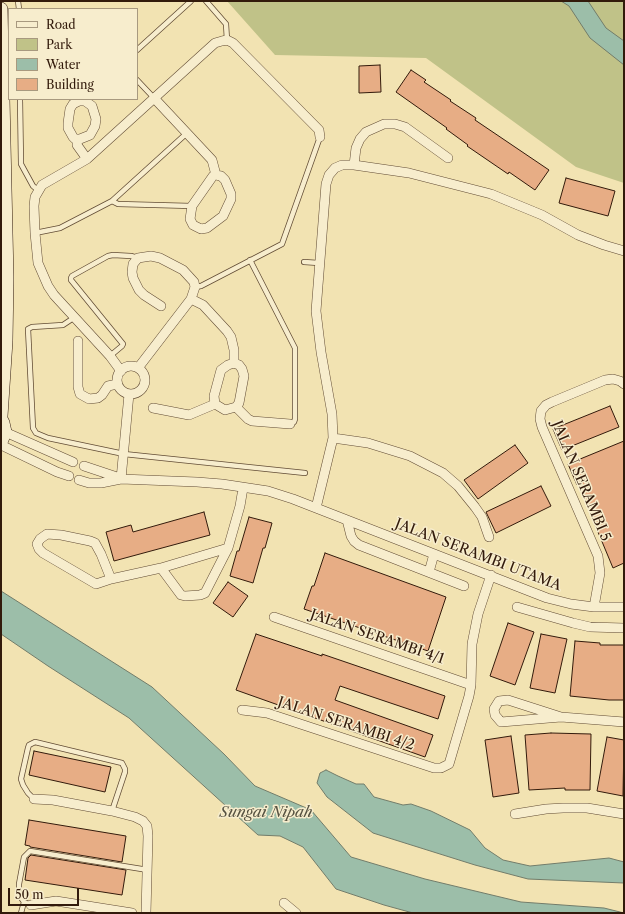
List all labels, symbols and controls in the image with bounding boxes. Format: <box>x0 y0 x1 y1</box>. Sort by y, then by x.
legend <box>8 8 138 100</box>
text: Road <box>46 17 76 32</box>
text: Park <box>46 37 72 52</box>
text: Water <box>46 57 80 72</box>
text: Building <box>46 77 94 92</box>
street label: JALAN SERAMBI 5 <box>548 418 614 544</box>
street label: JALAN SERAMBI UTAMA <box>392 515 564 595</box>
street label: JALAN SERAMBI 4/1 <box>308 606 446 668</box>
street label: JALAN SERAMBI 4/2 <box>275 694 417 754</box>
water label: Sungai Nipah <box>220 804 312 822</box>
scale bar <box>10 880 81 906</box>
text: 50 m <box>15 887 44 902</box>

